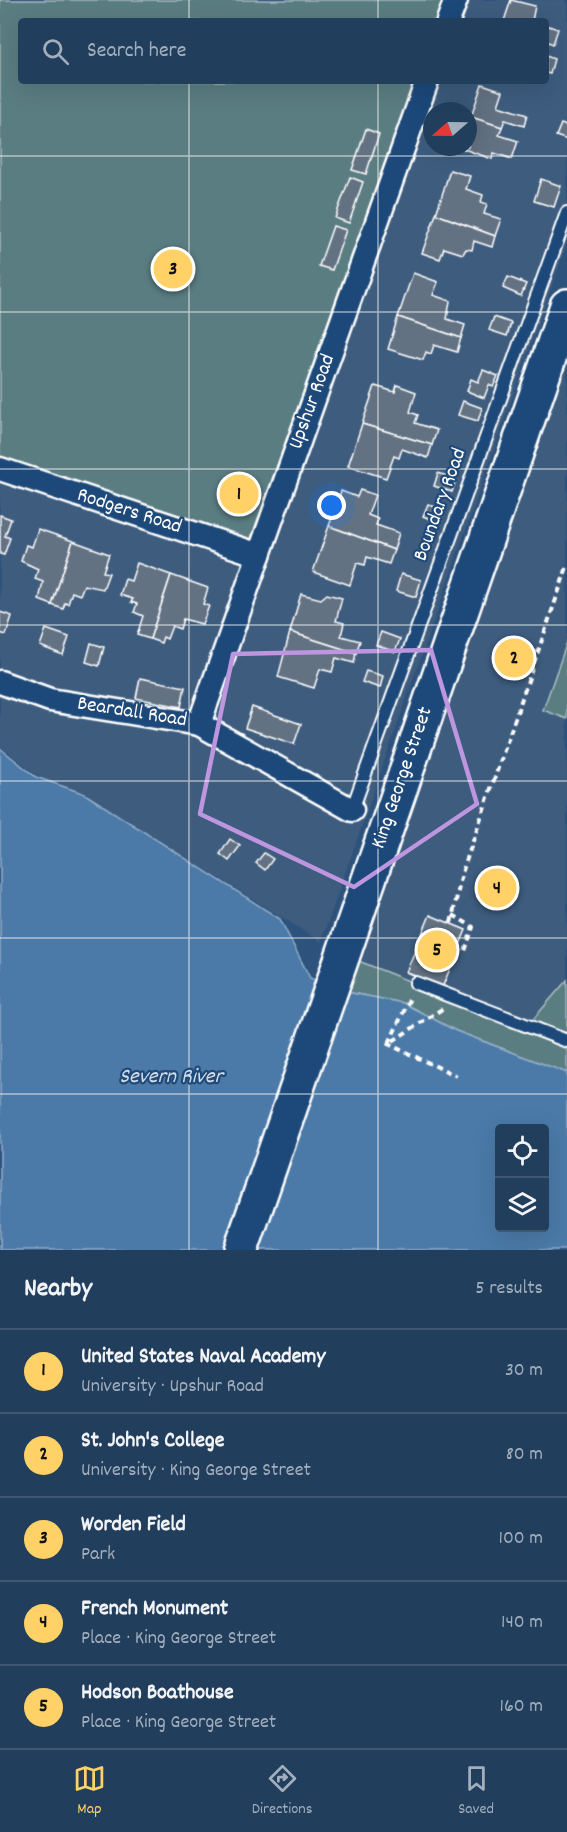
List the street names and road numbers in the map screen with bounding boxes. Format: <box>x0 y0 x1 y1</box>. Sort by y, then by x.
street label: Upshur Road <box>282 350 344 454</box>
street label: Boundary Road <box>407 444 475 566</box>
street label: Rodgers Road <box>73 481 185 543</box>
street label: Beardall Road <box>75 690 189 736</box>
street label: King George Street <box>365 703 441 853</box>

